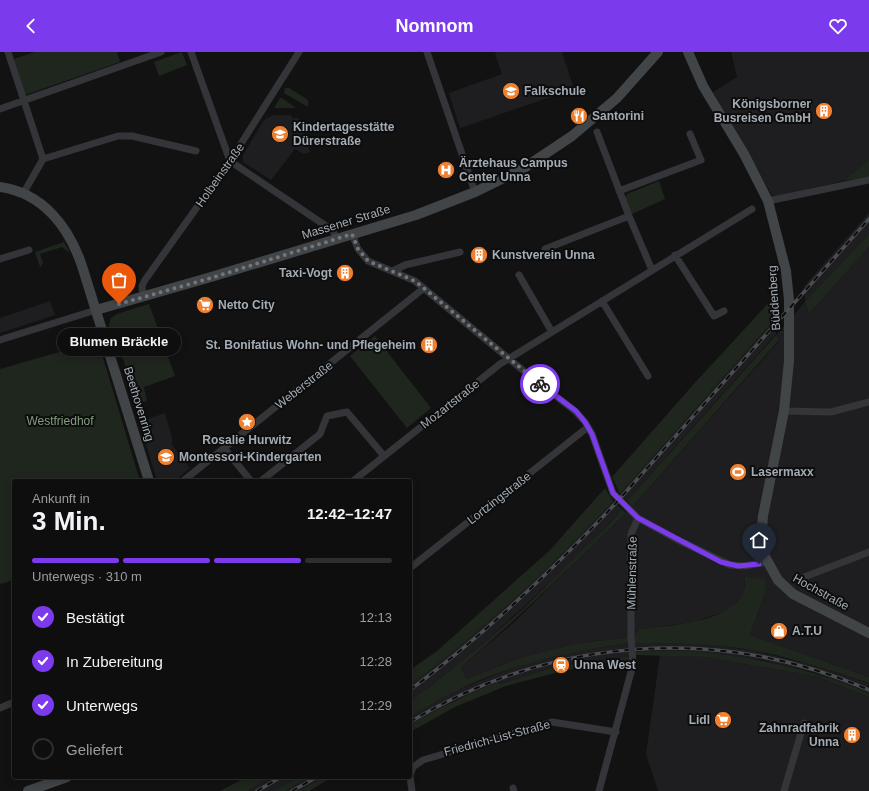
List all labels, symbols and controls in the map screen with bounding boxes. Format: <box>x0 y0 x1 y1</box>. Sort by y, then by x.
icon: back <box>20 15 42 37</box>
icon: heart <box>827 15 849 37</box>
text: Nomnom <box>396 16 474 36</box>
school or university icon: Falkschule <box>501 81 521 101</box>
place label: Falkschule <box>524 84 586 98</box>
place label: Königsborner Busreisen GmbH <box>714 97 811 125</box>
building icon: Königsborner Busreisen GmbH <box>814 101 834 121</box>
restaurant icon: Santorini <box>569 106 589 126</box>
place label: Santorini <box>592 109 644 123</box>
place label: Kindertagesstätte Dürerstraße <box>293 120 395 148</box>
school or university icon: Kindertagesstätte Dürerstraße <box>270 124 290 144</box>
street label: Holbeinstraße <box>193 140 247 210</box>
place label: Ärztehaus Campus Center Unna <box>459 155 568 184</box>
hospital icon: Ärztehaus Campus Center Unna <box>436 160 456 180</box>
street label: Massener Straße <box>300 202 392 242</box>
building icon: Kunstverein Unna <box>469 245 489 265</box>
place label: Kunstverein Unna <box>492 248 595 262</box>
pin <box>102 263 136 304</box>
building icon: Taxi-Vogt <box>335 263 355 283</box>
street label: Büddenberg <box>765 265 783 331</box>
place label: Taxi-Vogt <box>279 266 332 280</box>
icon: bag <box>108 269 130 291</box>
supermarket icon: Netto City <box>195 295 215 315</box>
place label: Netto City <box>218 298 275 312</box>
callout: Blumen Bräckle <box>57 328 181 356</box>
text: Blumen Bräckle <box>70 334 168 349</box>
building icon: St. Bonifatius Wohn- und Pflegeheim <box>419 335 439 355</box>
place label: St. Bonifatius Wohn- und Pflegeheim <box>206 338 416 352</box>
street label: Weberstraße <box>272 358 336 412</box>
courier <box>520 364 560 404</box>
street label: Beethovenring <box>121 365 157 443</box>
icon: bike <box>529 373 551 395</box>
street label: Mozartstraße <box>418 377 482 431</box>
place icon: Rosalie Hurwitz <box>237 412 257 432</box>
park label: Westfriedhof <box>26 414 94 428</box>
place label: Rosalie Hurwitz <box>202 433 292 447</box>
school or university icon: Montessori-Kindergarten <box>156 447 176 467</box>
place label: Montessori-Kindergarten <box>179 450 322 464</box>
sports icon: Lasermaxx <box>728 462 748 482</box>
place label: Lasermaxx <box>751 465 814 479</box>
street label: Lortzingstraße <box>464 469 534 527</box>
text: Ankunft in <box>32 491 90 506</box>
text: 12:42–12:47 <box>307 505 392 522</box>
text: 3 Min. <box>32 506 106 536</box>
pin <box>742 523 776 564</box>
icon: home <box>748 529 770 551</box>
street label: Mühlenstraße <box>624 536 640 610</box>
text: Unterwegs · 310 m <box>32 569 142 584</box>
street label: Hochstraße <box>790 571 852 613</box>
icon: check <box>32 606 54 628</box>
text: Bestätigt <box>66 609 124 626</box>
text: 12:13 <box>359 610 392 625</box>
shop icon: A.T.U <box>769 621 789 641</box>
place label: A.T.U <box>792 624 822 638</box>
icon: check <box>32 650 54 672</box>
text: In Zubereitung <box>66 653 163 670</box>
text: 12:28 <box>359 654 392 669</box>
station icon: Unna West <box>551 655 571 675</box>
place label: Unna West <box>574 658 636 672</box>
icon: check <box>32 694 54 716</box>
text: Unterwegs <box>66 697 138 714</box>
text: 12:29 <box>359 698 392 713</box>
supermarket icon: Lidl <box>713 710 733 730</box>
place label: Lidl <box>689 713 710 727</box>
street label: Friedrich-List-Straße <box>442 717 552 759</box>
place label: Zahnradfabrik Unna <box>759 721 839 749</box>
building icon: Zahnradfabrik Unna <box>842 725 862 745</box>
text: Geliefert <box>66 741 123 758</box>

